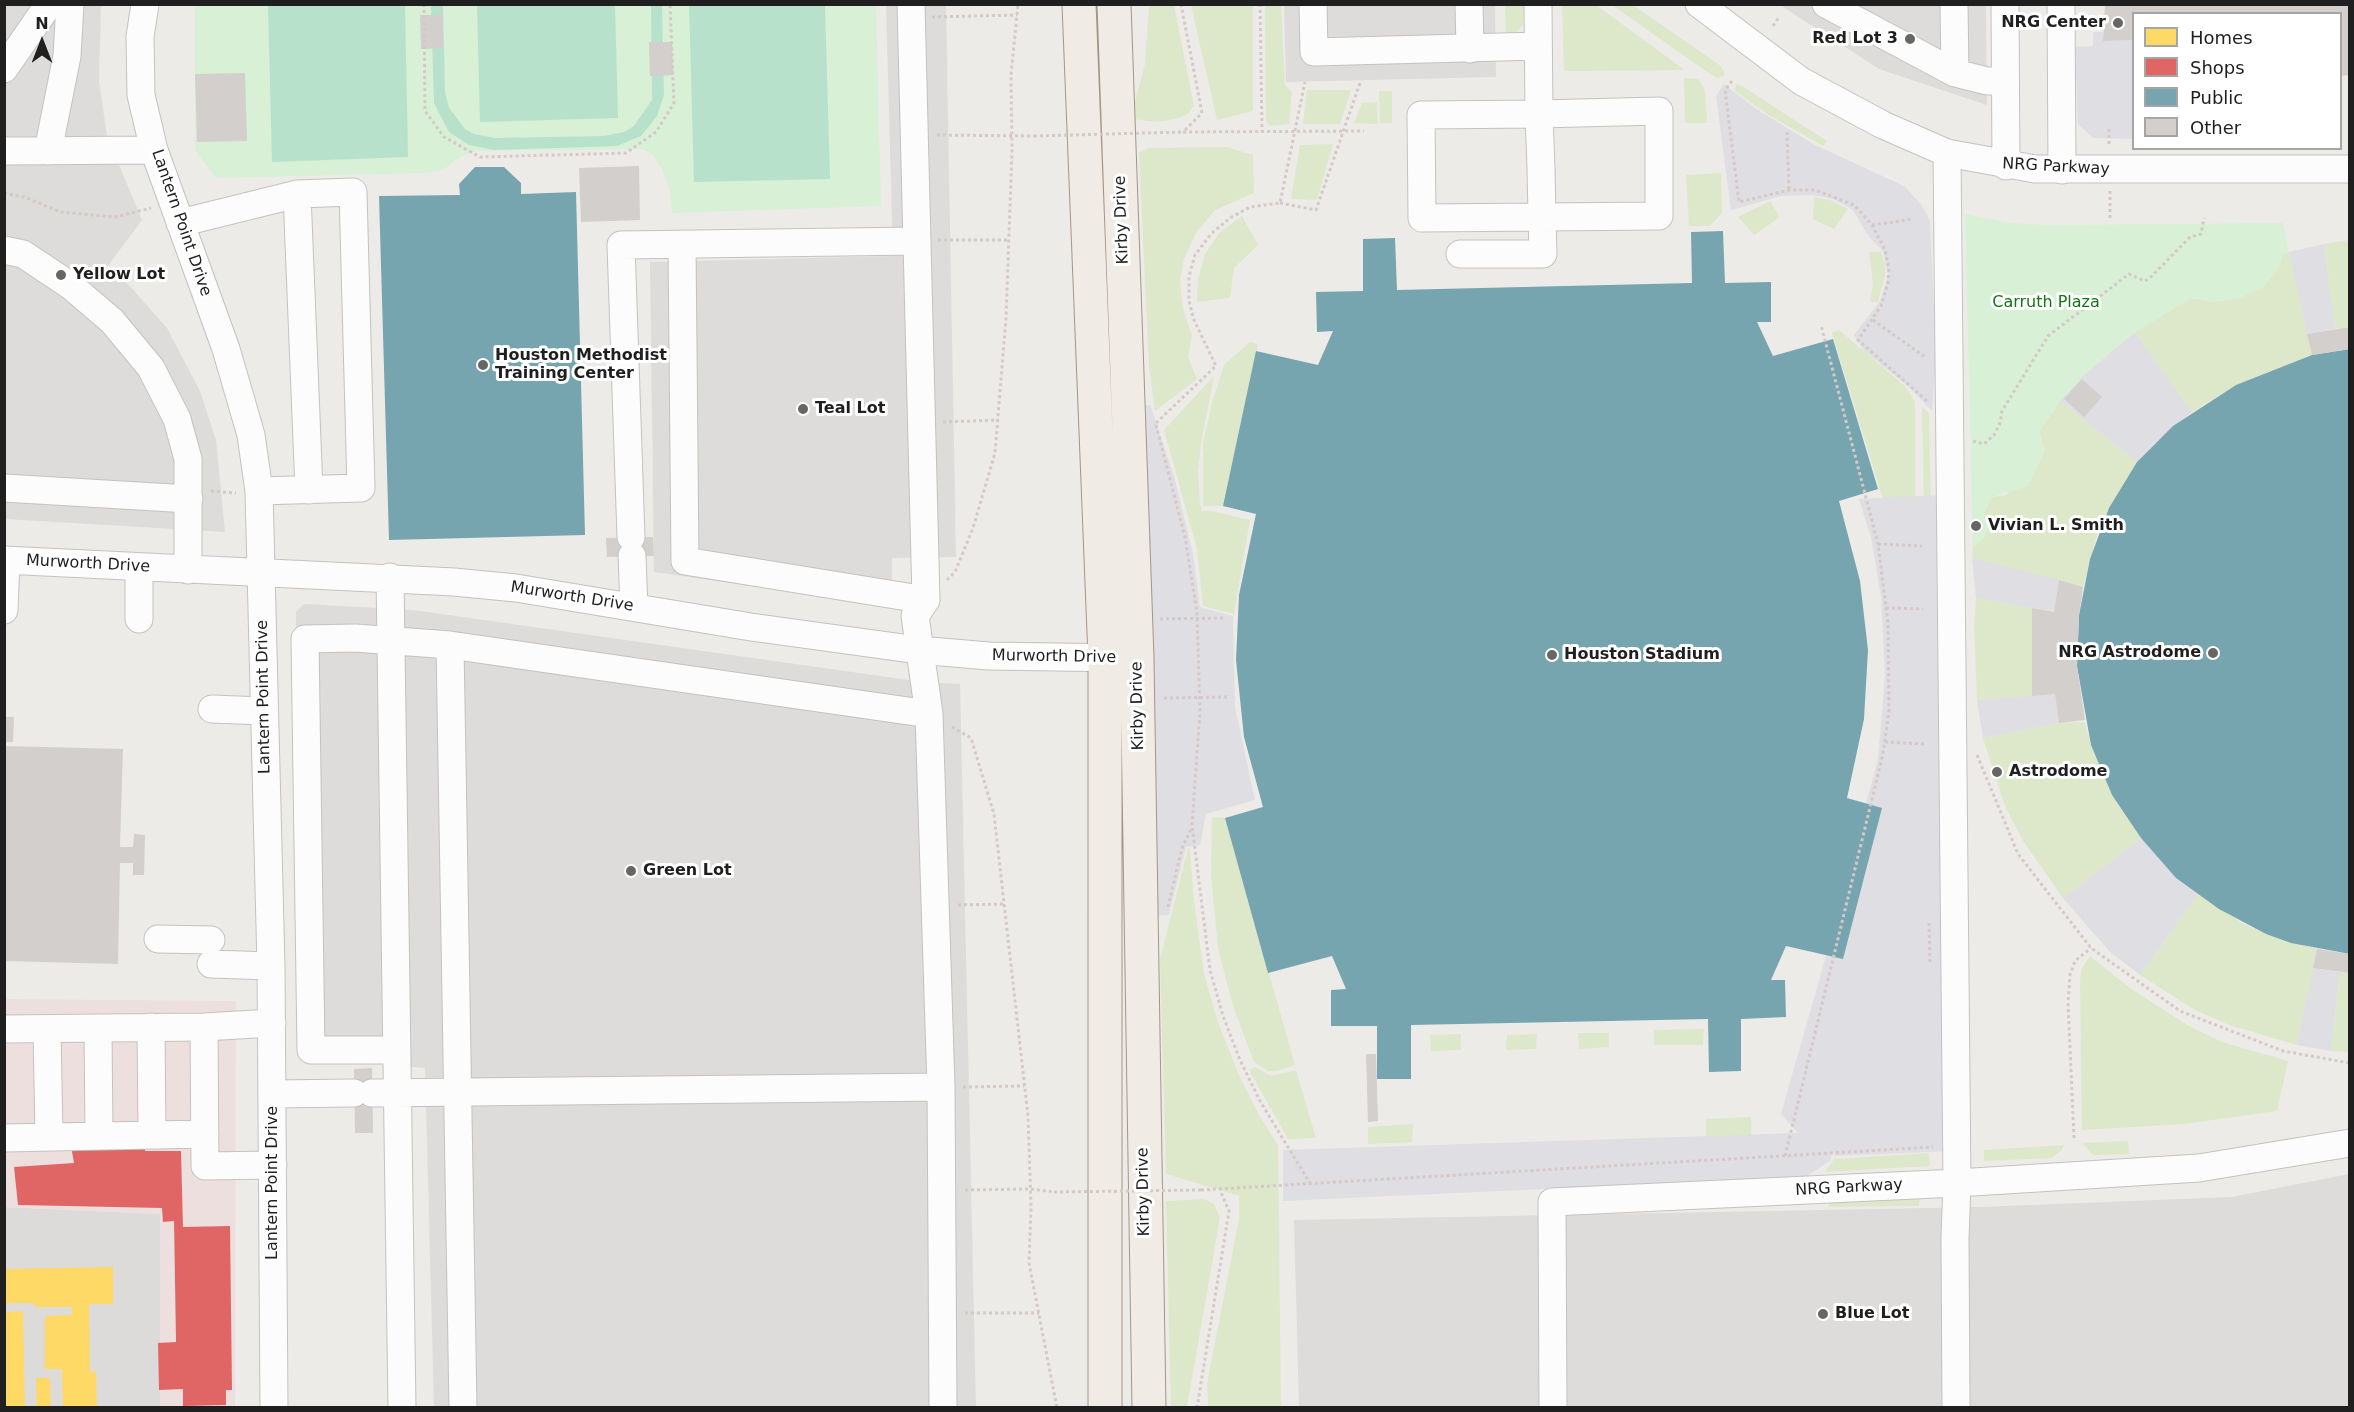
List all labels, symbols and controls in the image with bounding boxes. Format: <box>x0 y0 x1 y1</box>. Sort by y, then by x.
north arrow <box>12 12 72 72</box>
legend <box>2132 12 2342 150</box>
place label: NRG Center <box>2001 13 2106 33</box>
text: N <box>35 14 49 33</box>
marker: NRG Center <box>2111 16 2125 30</box>
text: Homes <box>2190 27 2253 48</box>
place label: Red Lot 3 <box>1812 29 1898 49</box>
marker: Red Lot 3 <box>1903 32 1917 46</box>
text: Shops <box>2190 57 2245 78</box>
text: Public <box>2190 87 2243 108</box>
text: Other <box>2190 117 2241 138</box>
street label: Lantern Point Drive <box>147 147 215 299</box>
street label: NRG Parkway <box>2002 155 2110 179</box>
street label: Kirby Drive <box>1111 175 1133 265</box>
place label: Yellow Lot <box>73 265 165 285</box>
marker: Yellow Lot <box>54 268 68 282</box>
park label: Carruth Plaza <box>1992 293 2100 313</box>
place label: Houston Methodist Training Center <box>495 346 667 384</box>
marker: Houston Methodist Training Center <box>476 358 490 372</box>
place label: Teal Lot <box>815 399 885 419</box>
marker: Teal Lot <box>796 402 810 416</box>
place label: Vivian L. Smith <box>1988 516 2124 536</box>
marker: Vivian L. Smith <box>1969 519 1983 533</box>
street label: Murworth Drive <box>26 551 150 577</box>
street label: Murworth Drive <box>509 578 635 616</box>
street label: Lantern Point Drive <box>253 620 275 774</box>
place label: NRG Astrodome <box>2058 643 2201 663</box>
place label: Houston Stadium <box>1564 645 1720 665</box>
street label: Murworth Drive <box>992 646 1116 668</box>
marker: NRG Astrodome <box>2206 646 2220 660</box>
marker: Houston Stadium <box>1545 648 1559 662</box>
street label: Kirby Drive <box>1128 661 1148 751</box>
place label: Astrodome <box>2009 762 2107 782</box>
marker: Astrodome <box>1990 765 2004 779</box>
place label: Green Lot <box>643 861 732 881</box>
marker: Green Lot <box>624 864 638 878</box>
street label: Lantern Point Drive <box>263 1106 283 1260</box>
street label: Kirby Drive <box>1134 1147 1154 1237</box>
street label: NRG Parkway <box>1795 1176 1903 1200</box>
place label: Blue Lot <box>1835 1304 1909 1324</box>
marker: Blue Lot <box>1816 1307 1830 1321</box>

